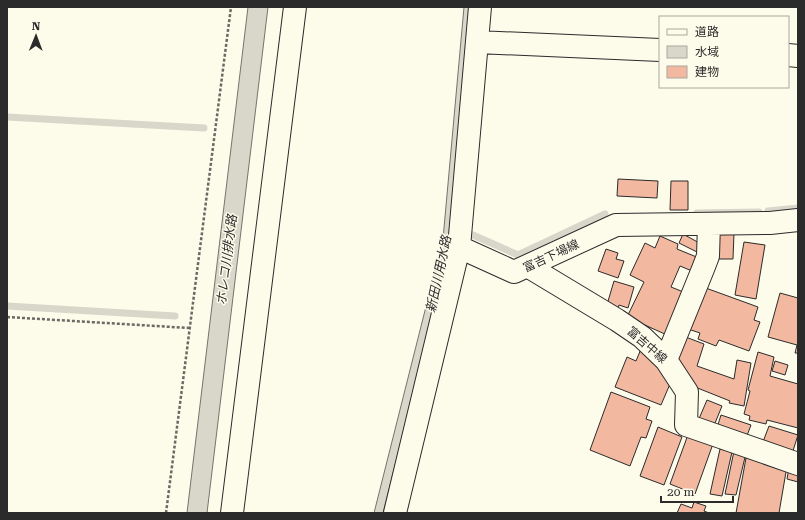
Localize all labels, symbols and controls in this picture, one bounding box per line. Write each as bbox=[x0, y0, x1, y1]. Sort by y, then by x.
north arrow bbox=[16, 16, 56, 56]
legend bbox=[659, 16, 789, 88]
text: N bbox=[32, 20, 41, 33]
text: 道路 bbox=[695, 25, 719, 39]
text: 水域 bbox=[695, 45, 719, 59]
text: 建物 bbox=[695, 65, 719, 79]
water label: ホレコ川排水路 bbox=[214, 213, 240, 306]
water label: 新田川用水路 bbox=[423, 233, 454, 314]
street label: 富吉下場線 bbox=[521, 237, 581, 275]
street label: 富吉中線 bbox=[624, 324, 670, 366]
scale bar bbox=[661, 478, 733, 504]
text: 20 m bbox=[667, 485, 694, 499]

